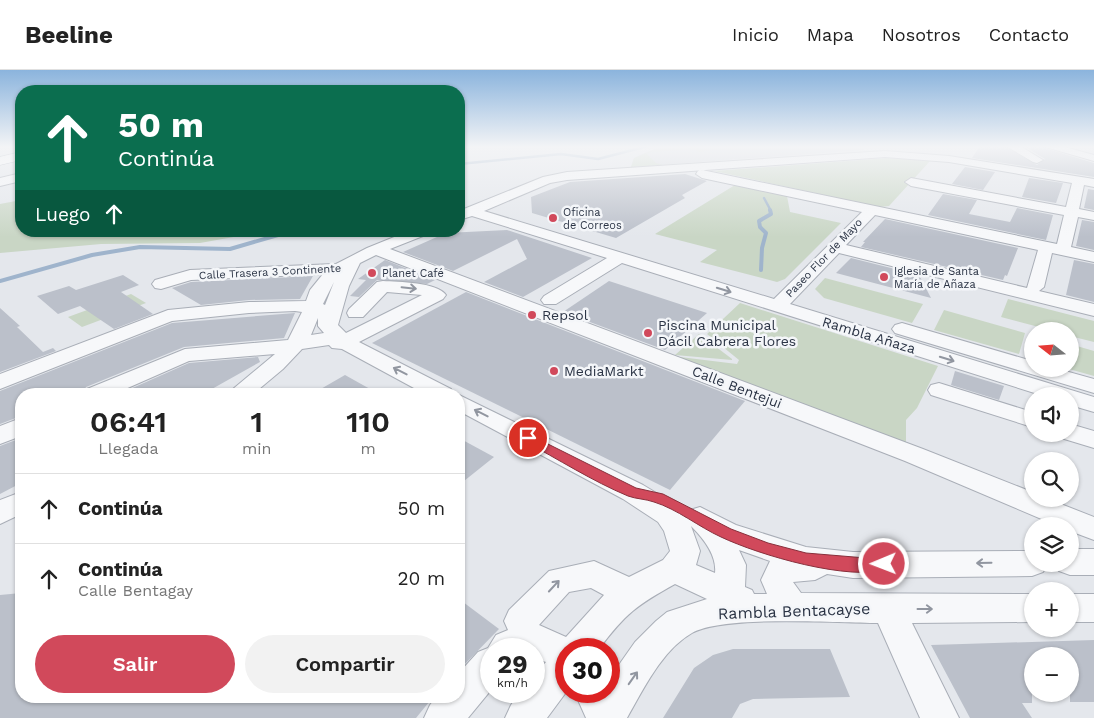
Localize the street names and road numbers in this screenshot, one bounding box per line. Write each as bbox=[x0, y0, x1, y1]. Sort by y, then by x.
street label: Paseo Flor de Mayo bbox=[783, 216, 865, 300]
street label: Calle Trasera 3 Continente bbox=[199, 262, 341, 282]
street label: Rambla Añaza bbox=[820, 313, 918, 357]
street label: Calle Bentejui bbox=[690, 363, 784, 411]
street label: Rambla Bentacayse bbox=[717, 599, 871, 623]

